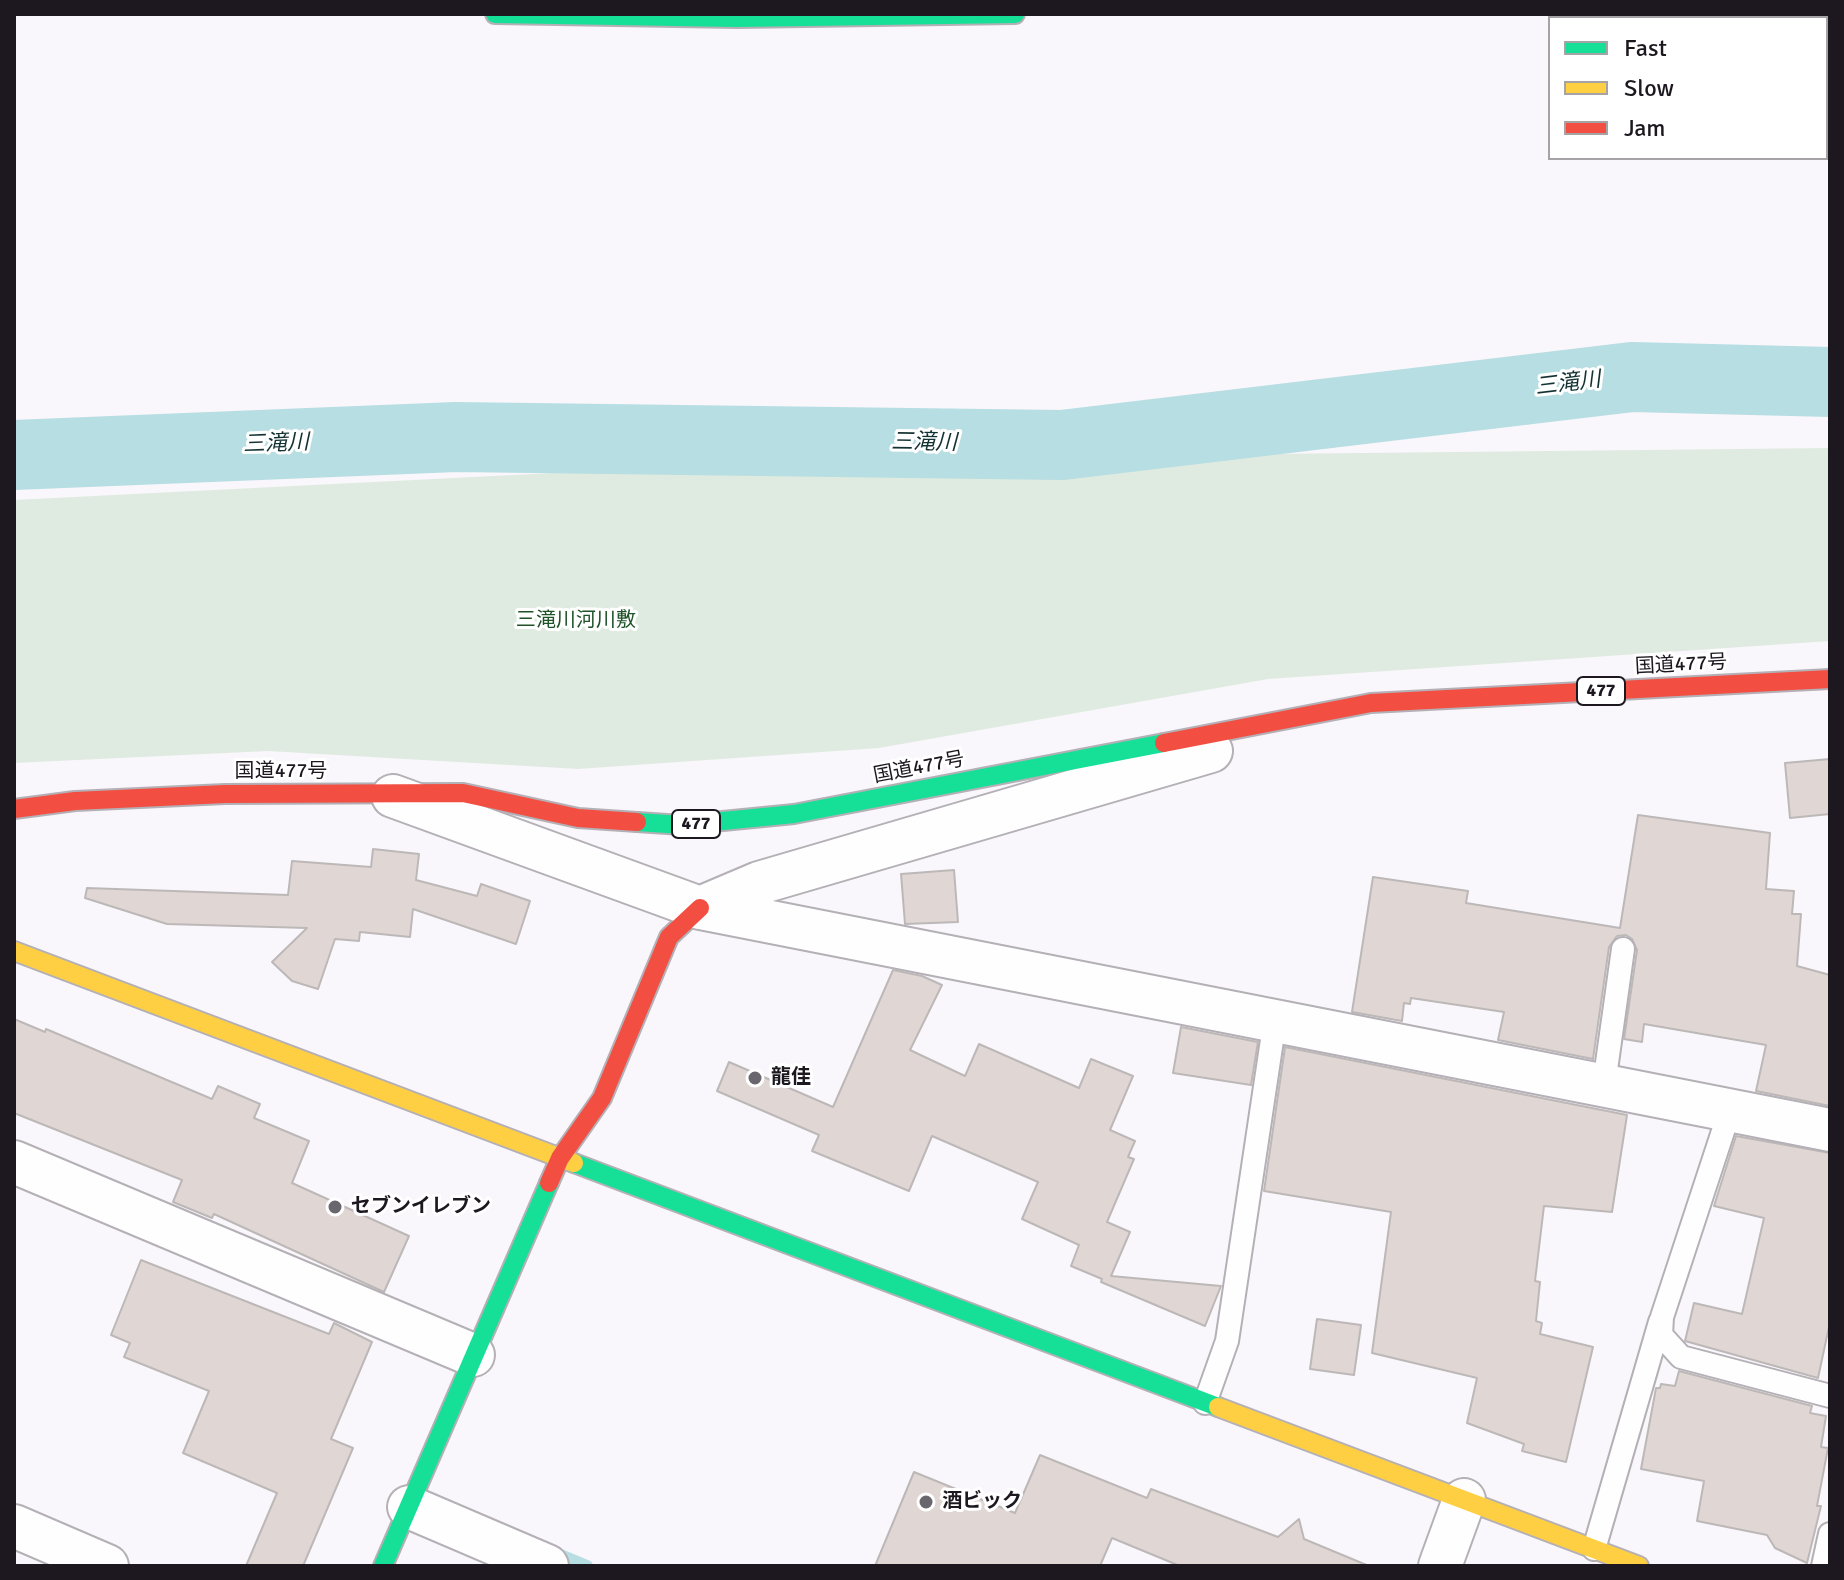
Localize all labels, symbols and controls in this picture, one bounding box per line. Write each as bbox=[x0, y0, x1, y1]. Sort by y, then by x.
legend bbox=[1548, 16, 1828, 160]
text: Fast bbox=[1624, 33, 1667, 63]
text: Slow bbox=[1624, 73, 1674, 103]
text: Jam bbox=[1624, 113, 1665, 143]
water label: 三滝川 bbox=[1534, 367, 1602, 401]
water label: 三滝川 bbox=[891, 429, 957, 457]
water label: 三滝川 bbox=[243, 430, 309, 458]
park label: 三滝川河川敷 bbox=[516, 609, 636, 633]
street label: 国道477号 bbox=[1634, 651, 1728, 679]
road number: 477 bbox=[1577, 677, 1625, 705]
street label: 国道477号 bbox=[871, 747, 967, 789]
street label: 国道477号 bbox=[235, 760, 327, 784]
road number: 477 bbox=[672, 810, 720, 838]
place label: 龍佳 bbox=[771, 1066, 811, 1090]
marker: 龍佳 bbox=[746, 1069, 764, 1087]
place label: セブンイレブン bbox=[351, 1195, 491, 1219]
marker: セブンイレブン bbox=[326, 1198, 344, 1216]
place label: 酒ビック bbox=[942, 1490, 1022, 1514]
marker: 酒ビック bbox=[917, 1493, 935, 1511]

